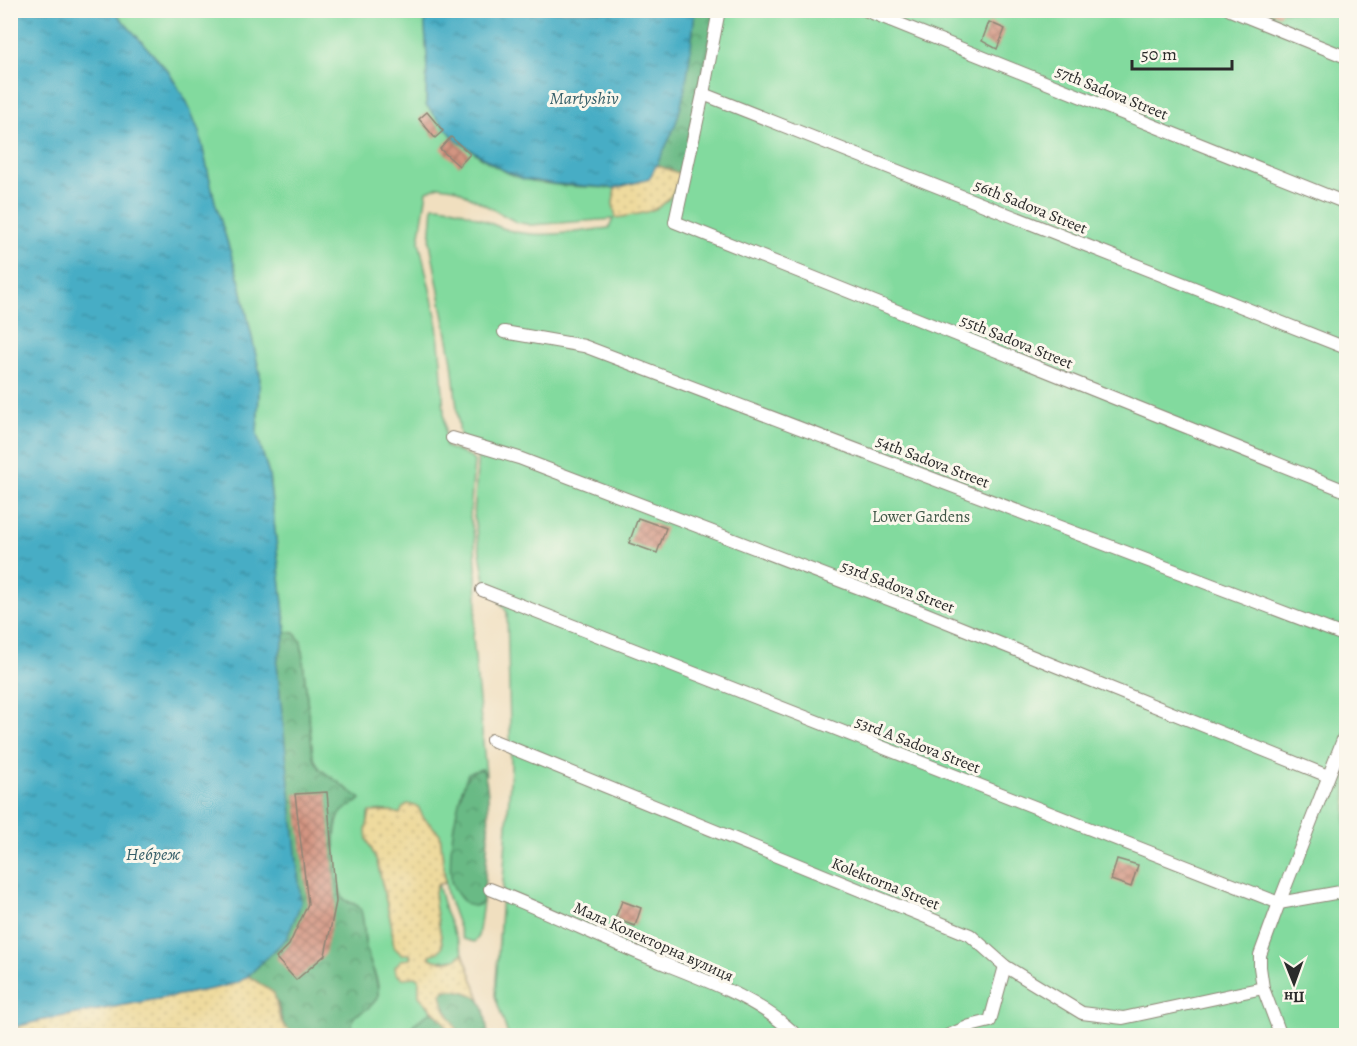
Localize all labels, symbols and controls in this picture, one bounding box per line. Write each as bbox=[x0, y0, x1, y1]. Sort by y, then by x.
scale bar bbox=[1132, 33, 1232, 71]
text: 50 m bbox=[1141, 42, 1177, 66]
street label: 57th Sadova Street bbox=[1052, 60, 1171, 125]
water label: Martyshiv bbox=[549, 86, 619, 110]
street label: 56th Sadova Street bbox=[971, 174, 1090, 240]
street label: 55th Sadova Street bbox=[957, 309, 1076, 375]
street label: 54th Sadova Street bbox=[873, 430, 993, 494]
park label: Lower Gardens bbox=[872, 506, 970, 528]
street label: 53rd Sadova Street bbox=[838, 555, 958, 619]
street label: 53rd A Sadova Street bbox=[852, 711, 983, 779]
water label: Небреж bbox=[126, 842, 181, 866]
street label: Kolektorna Street bbox=[828, 852, 943, 916]
street label: Мала Колекторна вулиця bbox=[570, 897, 737, 987]
north arrow bbox=[1264, 953, 1324, 1013]
text: Пн bbox=[1284, 986, 1305, 1008]

